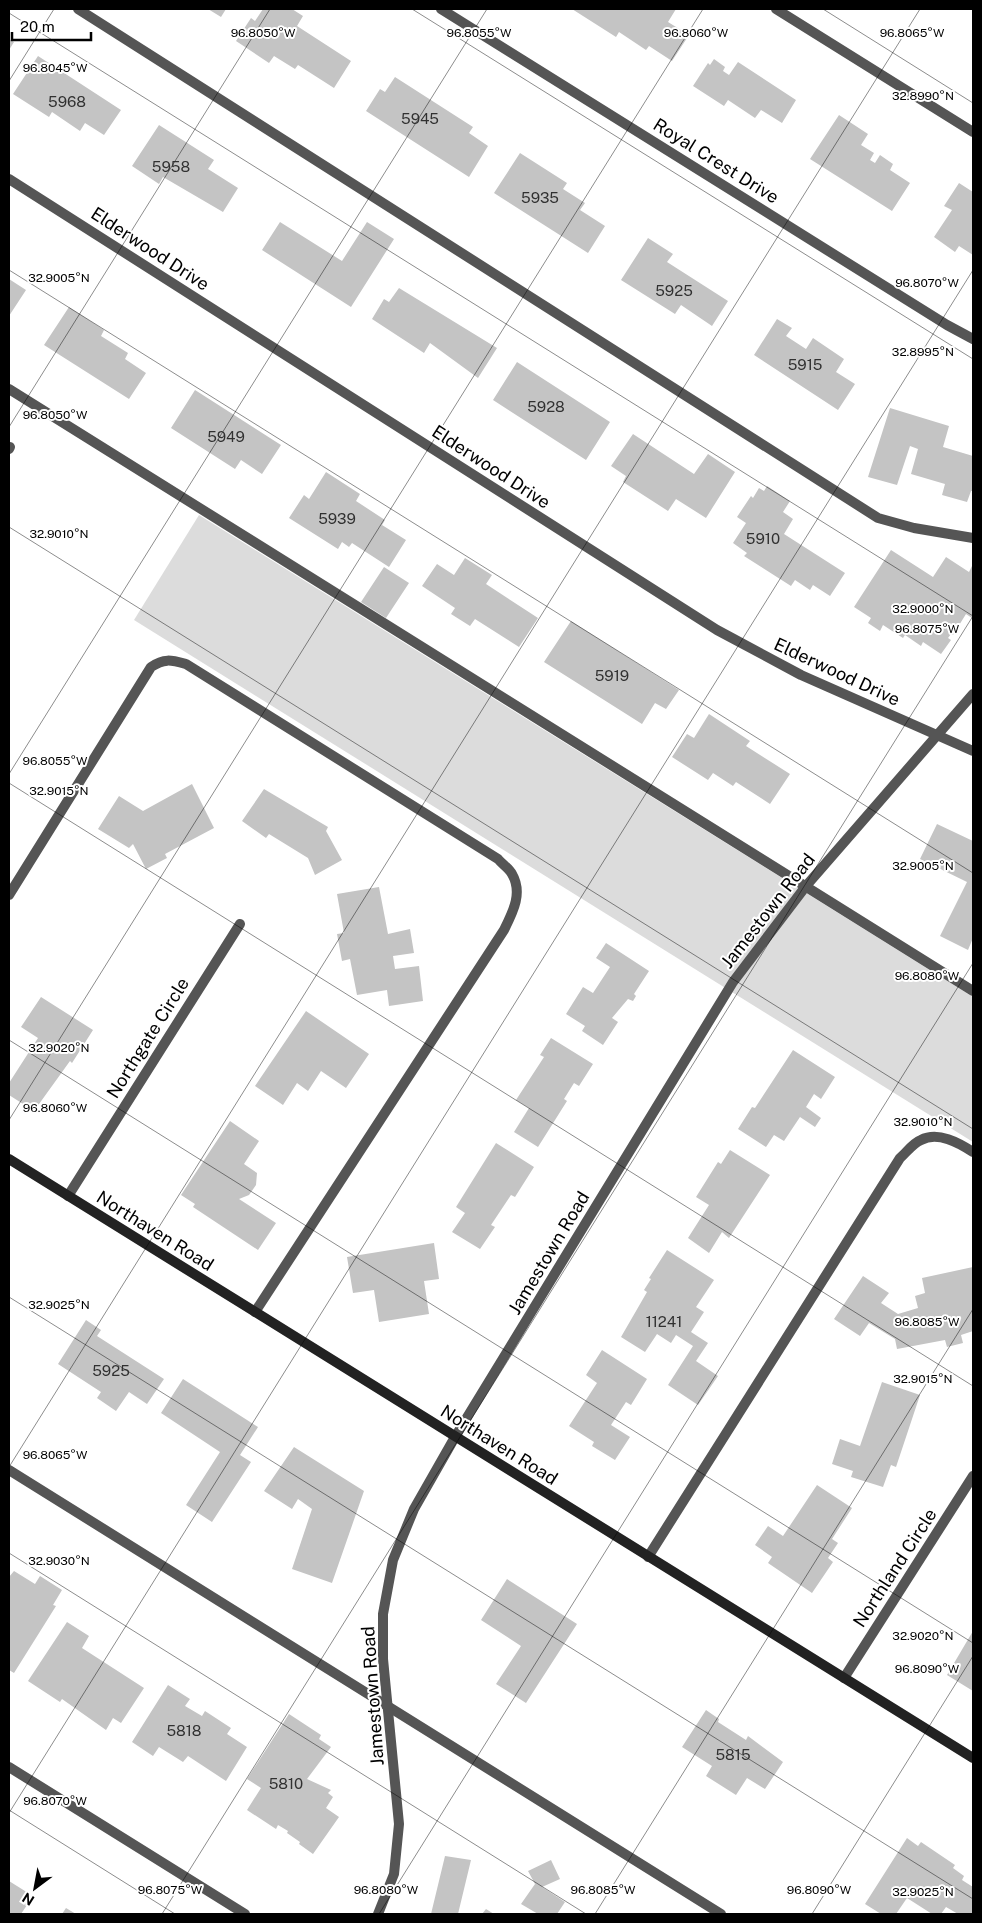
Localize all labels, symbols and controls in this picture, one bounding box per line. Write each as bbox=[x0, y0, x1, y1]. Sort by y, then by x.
scale bar bbox=[12, 10, 91, 42]
text: 20 m bbox=[20, 18, 55, 35]
text: 96.8050°W bbox=[231, 26, 296, 40]
text: 96.8055°W bbox=[447, 26, 512, 40]
text: 96.8060°W bbox=[664, 26, 729, 40]
text: 96.8065°W bbox=[880, 26, 945, 40]
text: 96.8045°W bbox=[23, 61, 88, 75]
text: 32.8990°N bbox=[892, 89, 954, 103]
house number: 5968 bbox=[48, 93, 86, 110]
house number: 5945 bbox=[401, 110, 439, 127]
street label: Royal Crest Drive bbox=[650, 114, 783, 208]
house number: 5958 bbox=[152, 158, 190, 175]
house number: 5935 bbox=[521, 189, 559, 206]
street label: Elderwood Drive bbox=[87, 203, 213, 295]
text: 32.9005°N bbox=[28, 271, 90, 285]
text: 96.8070°W bbox=[895, 276, 959, 290]
house number: 5925 bbox=[655, 282, 693, 299]
text: 32.8995°N bbox=[892, 345, 954, 359]
house number: 5915 bbox=[788, 356, 822, 373]
house number: 5928 bbox=[527, 398, 565, 415]
text: 96.8050°W bbox=[23, 408, 88, 422]
street label: Elderwood Drive bbox=[428, 421, 554, 513]
house number: 5949 bbox=[207, 428, 245, 445]
house number: 5939 bbox=[318, 510, 356, 527]
text: 32.9010°N bbox=[29, 527, 89, 541]
house number: 5910 bbox=[746, 530, 780, 547]
text: 32.9000°N bbox=[892, 602, 954, 616]
text: 96.8075°W bbox=[895, 622, 960, 636]
street label: Elderwood Drive bbox=[771, 633, 904, 710]
house number: 5919 bbox=[595, 667, 629, 684]
text: 96.8055°W bbox=[23, 754, 88, 768]
text: 32.9015°N bbox=[29, 784, 89, 798]
street label: Jamestown Road bbox=[716, 849, 819, 972]
text: 32.9005°N bbox=[892, 859, 954, 873]
text: 96.8080°W bbox=[895, 969, 960, 983]
street label: Northgate Circle bbox=[102, 974, 193, 1102]
text: 32.9020°N bbox=[28, 1041, 90, 1055]
text: 96.8060°W bbox=[23, 1101, 88, 1115]
text: 32.9010°N bbox=[893, 1115, 953, 1129]
street label: Northaven Road bbox=[93, 1186, 218, 1275]
street label: Jamestown Road bbox=[504, 1187, 594, 1318]
text: 32.9025°N bbox=[28, 1298, 90, 1312]
house number: 11241 bbox=[646, 1313, 682, 1330]
text: 96.8085°W bbox=[895, 1315, 960, 1329]
house number: 5925 bbox=[92, 1362, 130, 1379]
text: 32.9015°N bbox=[893, 1372, 953, 1386]
street label: Northaven Road bbox=[437, 1400, 562, 1489]
text: 96.8065°W bbox=[23, 1448, 88, 1462]
street label: Northland Circle bbox=[848, 1504, 941, 1631]
text: 32.9030°N bbox=[28, 1554, 90, 1568]
street label: Jamestown Road bbox=[357, 1626, 388, 1767]
text: 32.9020°N bbox=[892, 1629, 954, 1643]
text: 96.8090°W bbox=[895, 1662, 960, 1676]
house number: 5818 bbox=[166, 1722, 202, 1739]
house number: 5815 bbox=[715, 1746, 751, 1763]
house number: 5810 bbox=[269, 1775, 303, 1792]
text: 96.8070°W bbox=[23, 1794, 87, 1808]
north arrow bbox=[10, 1863, 60, 1913]
text: 96.8075°W bbox=[138, 1883, 203, 1897]
text: 96.8080°W bbox=[354, 1883, 419, 1897]
text: 96.8085°W bbox=[571, 1883, 636, 1897]
text: 96.8090°W bbox=[787, 1883, 852, 1897]
text: 32.9025°N bbox=[892, 1885, 954, 1899]
text: N bbox=[19, 1889, 37, 1909]

